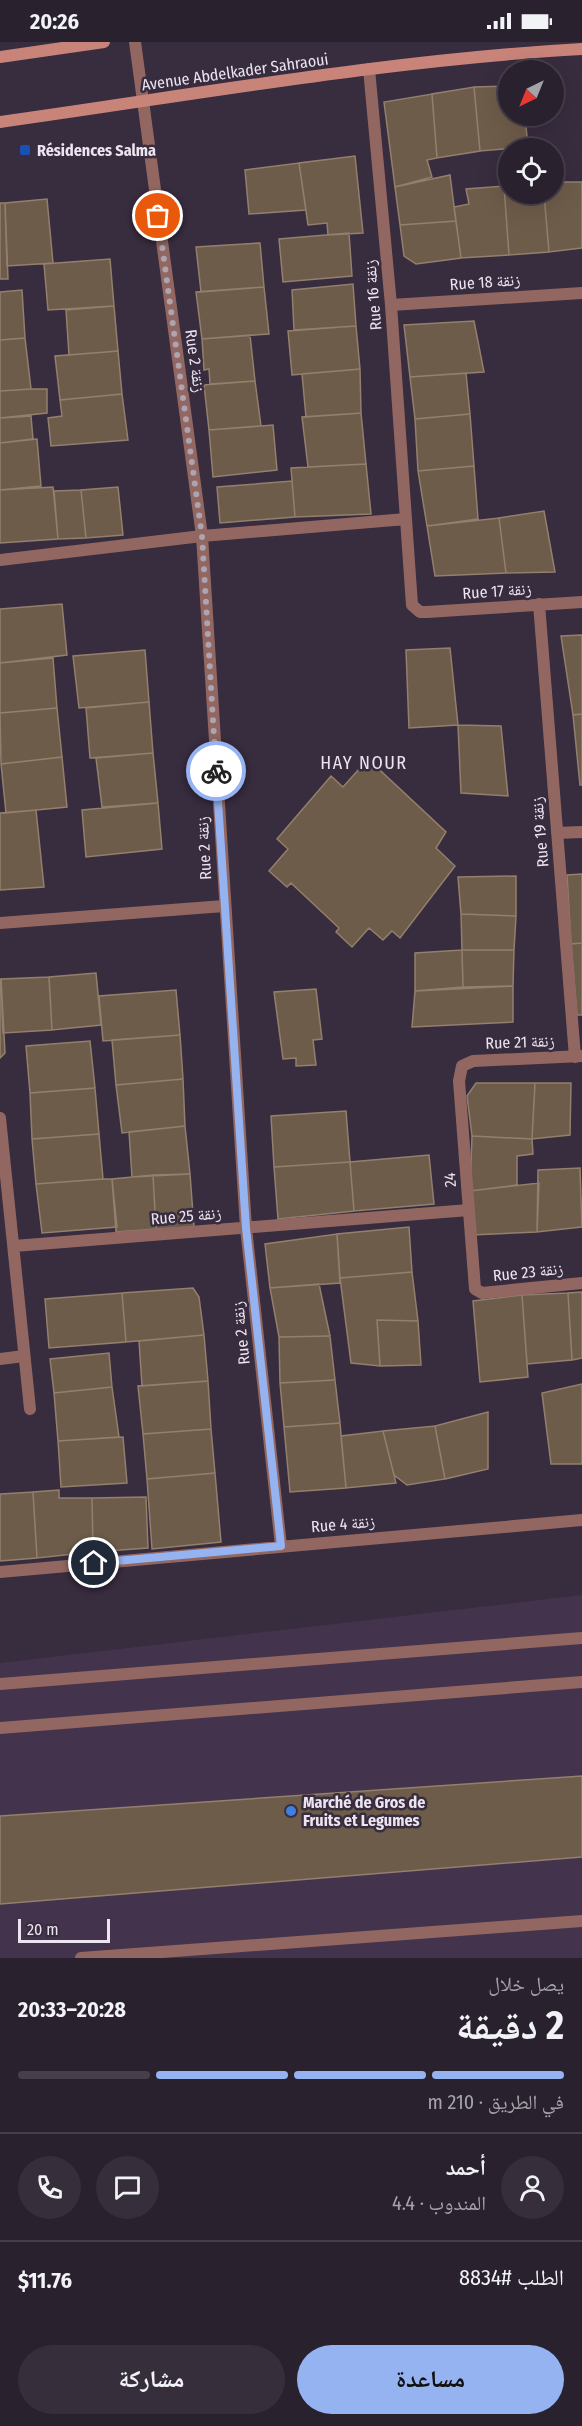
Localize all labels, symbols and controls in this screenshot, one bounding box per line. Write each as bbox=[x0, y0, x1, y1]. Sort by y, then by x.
text: 20:26 bbox=[30, 8, 79, 35]
street label: Avenue Abdelkader Sahraoui bbox=[140, 49, 330, 95]
north arrow bbox=[498, 60, 564, 126]
map controls bbox=[498, 60, 564, 204]
button: locate bbox=[498, 138, 564, 204]
place label: Résidences Salma bbox=[37, 141, 156, 160]
marker: Résidences Salma bbox=[18, 143, 32, 157]
pin bbox=[132, 190, 183, 241]
icon: bag bbox=[141, 199, 174, 232]
street label: Rue 16 زنقة bbox=[360, 259, 386, 331]
street label: Rue 18 زنقة bbox=[449, 270, 521, 294]
street label: Rue 2 زنقة bbox=[181, 328, 209, 394]
street label: Rue 17 زنقة bbox=[462, 579, 532, 603]
courier bbox=[186, 741, 246, 801]
district label: HAY NOUR bbox=[320, 752, 408, 774]
icon: bike bbox=[200, 755, 233, 788]
street label: Rue 19 زنقة bbox=[527, 796, 553, 868]
street label: Rue 2 زنقة bbox=[193, 816, 215, 880]
street label: Rue 21 زنقة bbox=[485, 1031, 555, 1053]
street label: 24 bbox=[440, 1172, 460, 1188]
street label: Rue 25 زنقة bbox=[150, 1203, 222, 1229]
street label: Rue 23 زنقة bbox=[492, 1259, 564, 1285]
street label: Rue 2 زنقة bbox=[228, 1300, 254, 1366]
street label: Rue 4 زنقة bbox=[310, 1512, 376, 1536]
pin bbox=[68, 1537, 119, 1588]
icon: home bbox=[77, 1546, 110, 1579]
place label: Marché de Gros de Fruits et Legumes bbox=[303, 1793, 425, 1830]
marker: Marché de Gros de Fruits et Legumes bbox=[284, 1804, 298, 1818]
scale bar bbox=[18, 1916, 110, 1944]
text: 20 m bbox=[27, 1920, 58, 1939]
text: يصل خلال bbox=[488, 1972, 564, 1996]
text: 20:28–20:33 bbox=[18, 1996, 126, 2023]
text: 2 دقيقة bbox=[456, 2003, 564, 2049]
text: في الطريق · 210 m bbox=[427, 2090, 564, 2114]
text: أحمد bbox=[446, 2154, 486, 2181]
button: phone bbox=[18, 2156, 81, 2219]
button: chat bbox=[96, 2156, 159, 2219]
button: person bbox=[501, 2156, 564, 2219]
text: المندوب · 4.4 bbox=[392, 2191, 486, 2215]
text: الطلب #8834 bbox=[459, 2264, 564, 2291]
text: $11.76 bbox=[18, 2267, 72, 2294]
button: مشاركة bbox=[18, 2345, 285, 2414]
button: مساعدة bbox=[297, 2345, 564, 2414]

